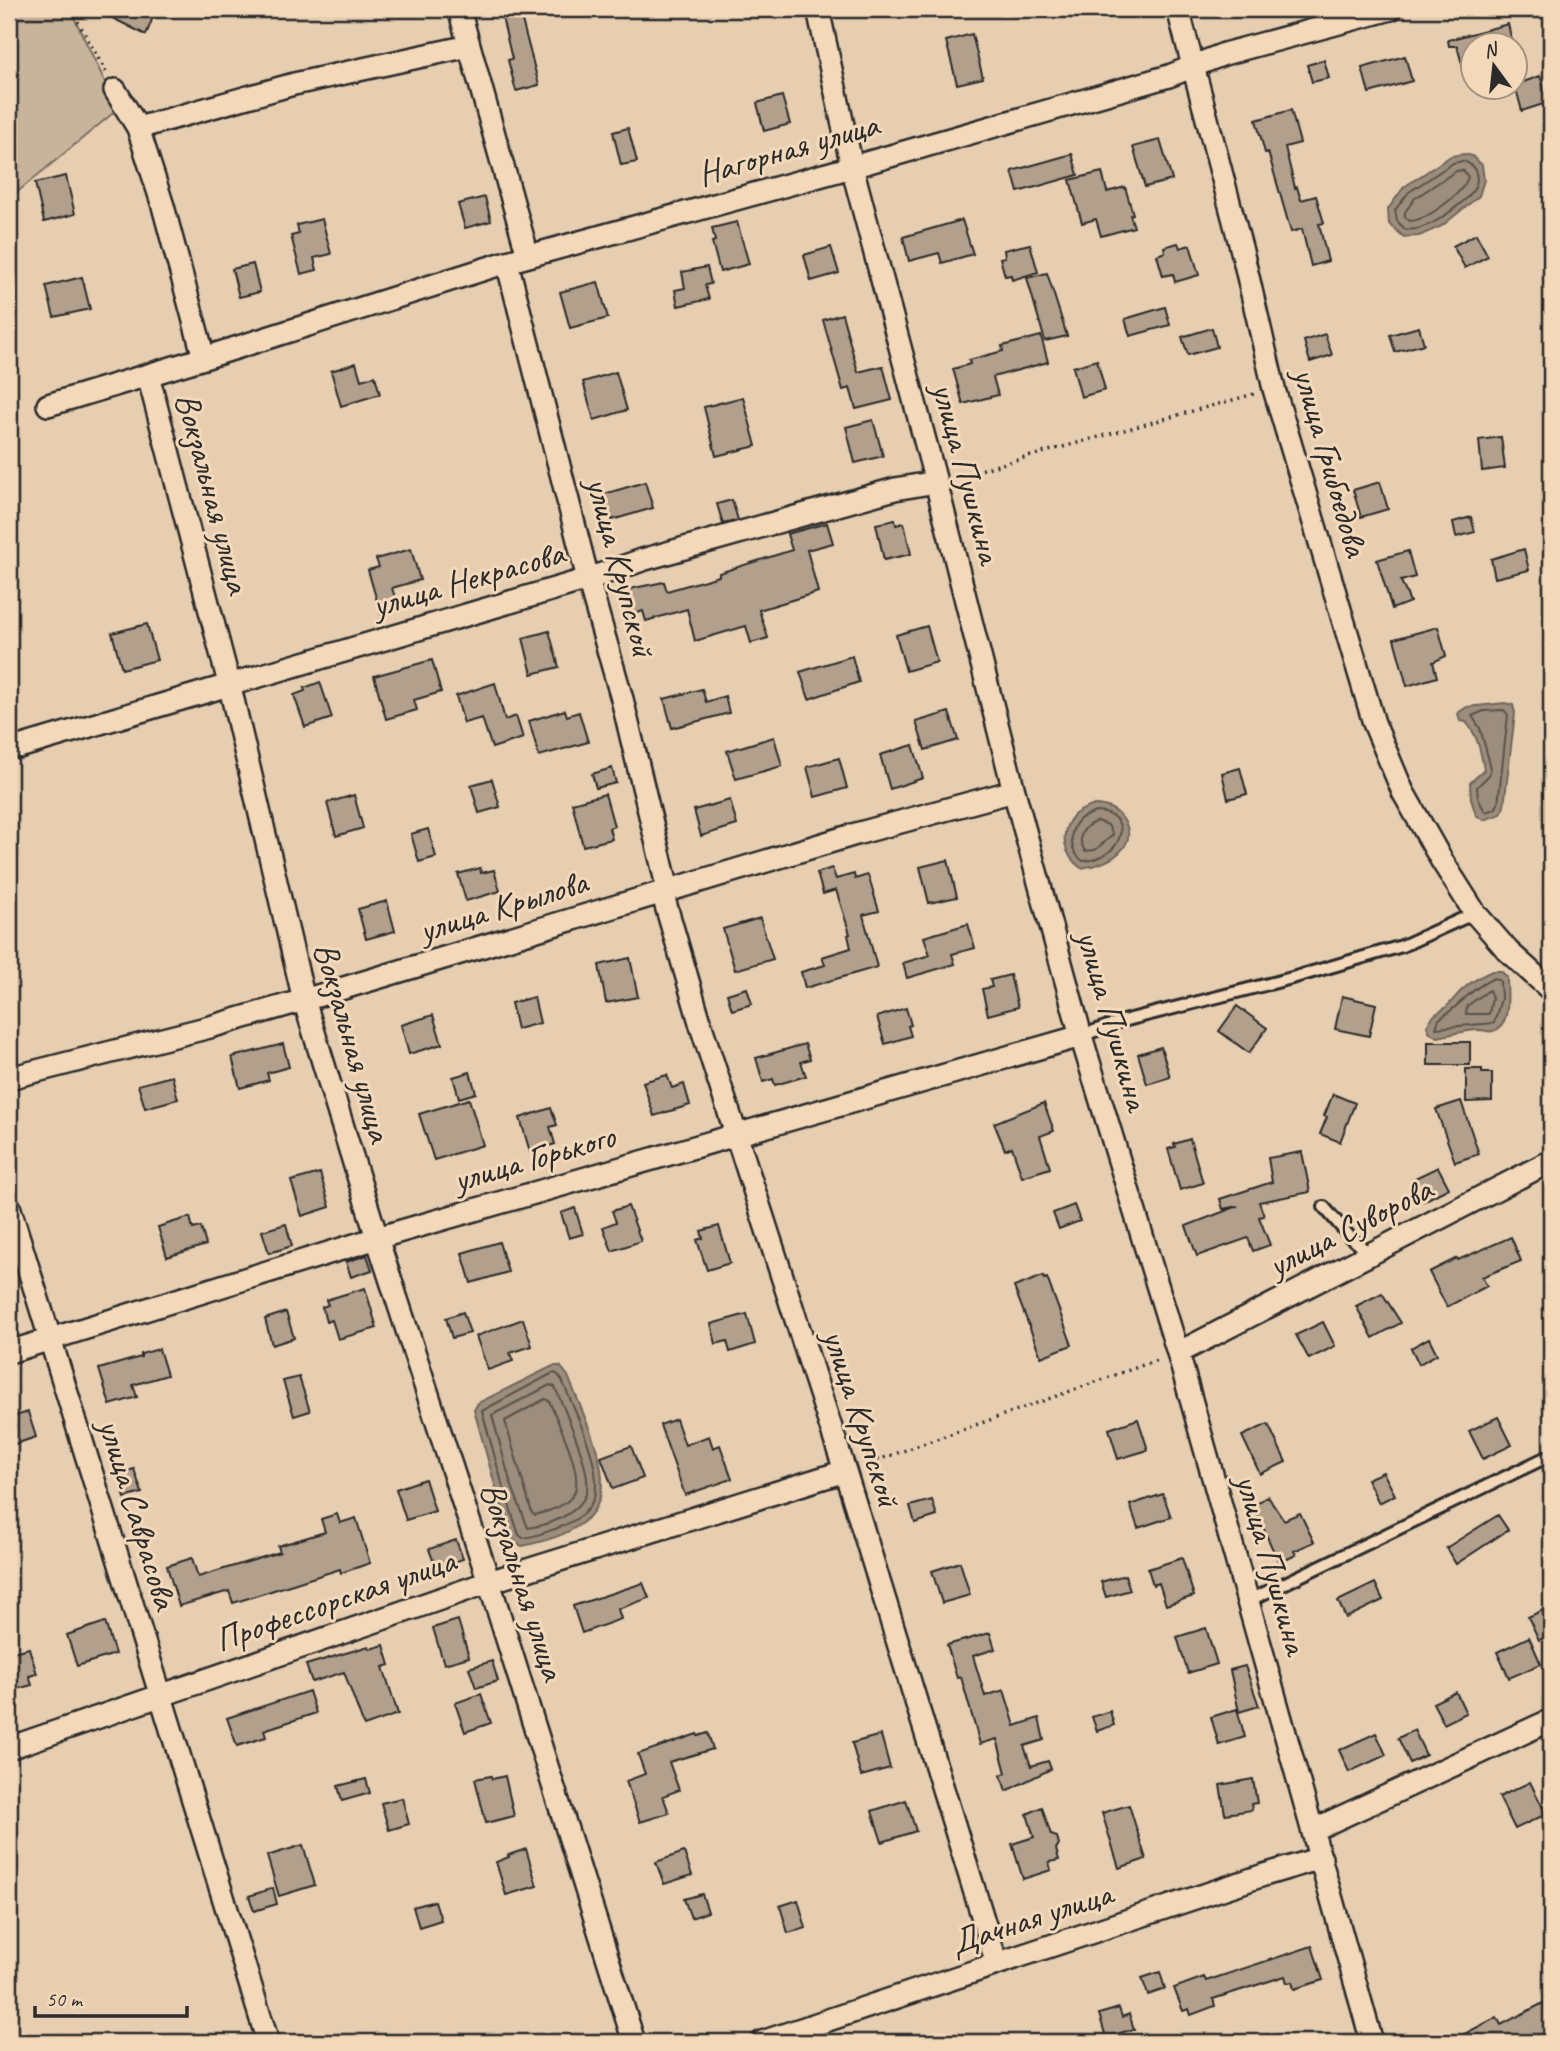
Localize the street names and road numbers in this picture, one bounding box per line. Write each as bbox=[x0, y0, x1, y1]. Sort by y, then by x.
street label: Нагорная улица bbox=[692, 101, 886, 196]
street label: улица Грибоедова bbox=[1282, 361, 1380, 563]
street label: улица Пушкина bbox=[921, 376, 1013, 571]
street label: Вокзальная улица bbox=[165, 388, 262, 601]
street label: улица Крупской bbox=[575, 471, 667, 664]
street label: улица Некрасова bbox=[365, 529, 572, 628]
street label: улица Крылова bbox=[412, 859, 594, 953]
street label: улица Пушкина bbox=[1065, 923, 1161, 1117]
street label: Вокзальная улица bbox=[303, 937, 404, 1150]
street label: улица Горького bbox=[446, 1113, 622, 1203]
street label: улица Суворова bbox=[1258, 1165, 1442, 1288]
street label: улица Крупской bbox=[812, 1322, 913, 1515]
street label: улица Саврасова bbox=[87, 1412, 189, 1617]
street label: улица Пушкина bbox=[1224, 1467, 1320, 1661]
street label: Вокзальная улица bbox=[470, 1476, 577, 1688]
street label: Профессорская улица bbox=[209, 1537, 463, 1662]
street label: Дачная улица bbox=[945, 1870, 1120, 1965]

